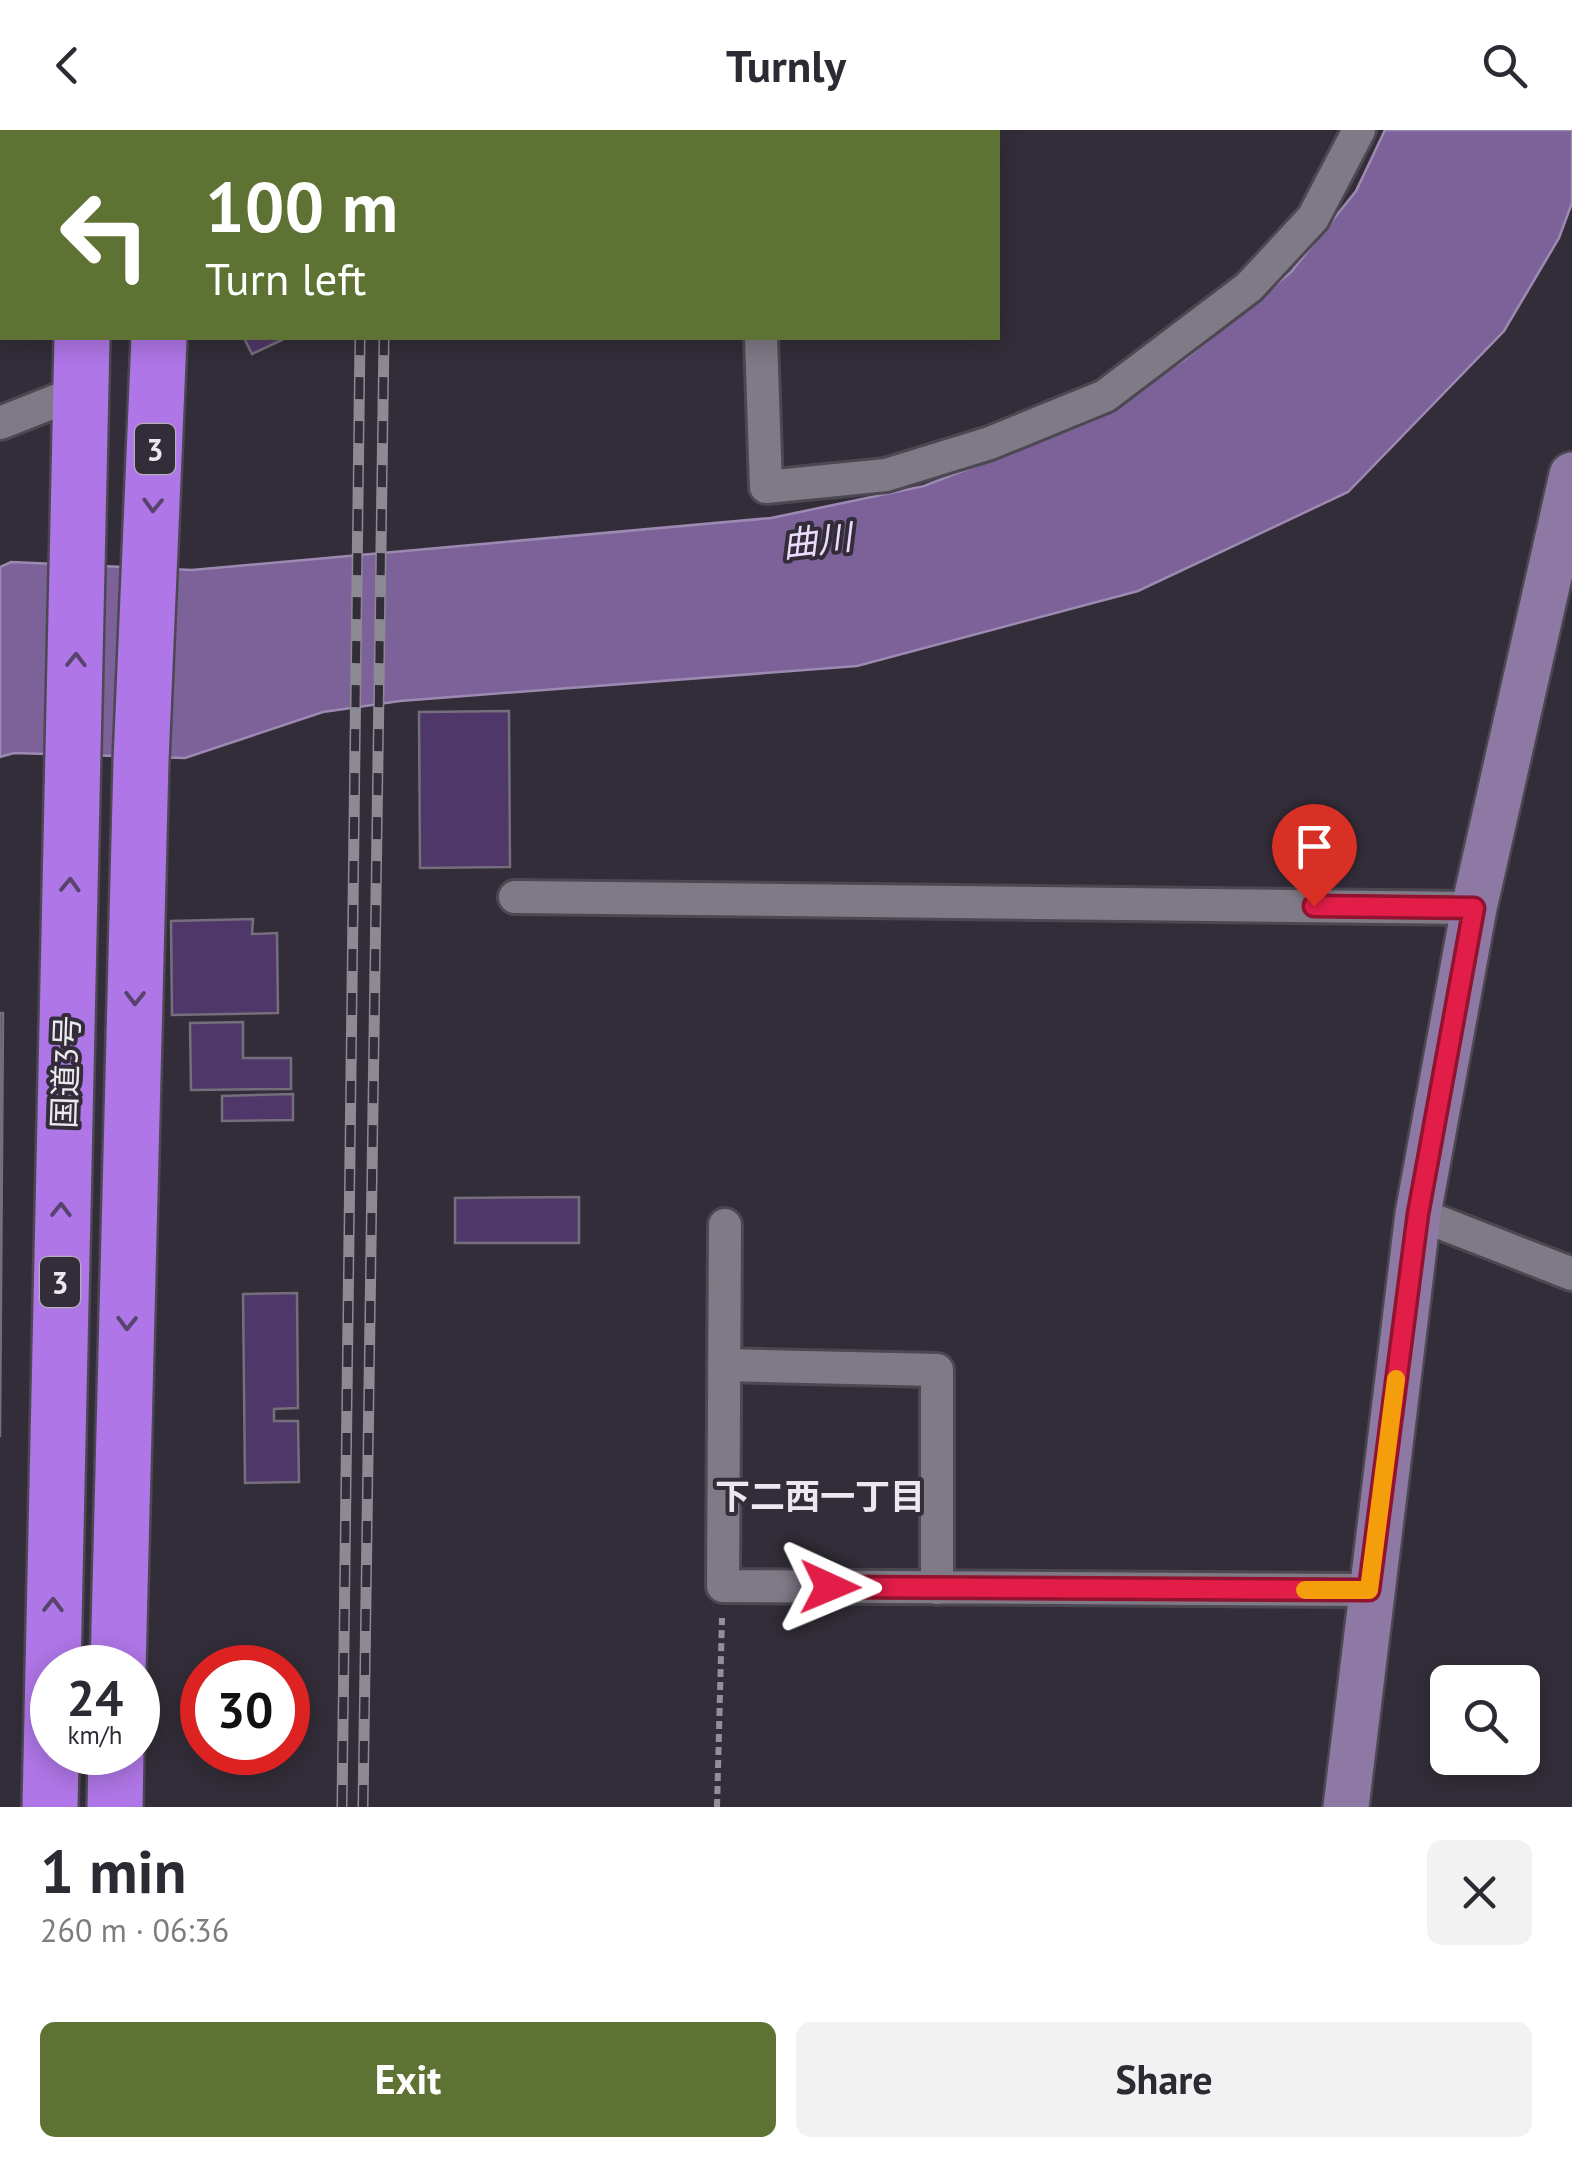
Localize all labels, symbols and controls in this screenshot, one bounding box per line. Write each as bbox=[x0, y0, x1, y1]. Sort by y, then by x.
text: Turnly bbox=[726, 36, 846, 94]
icon: back bbox=[40, 38, 95, 93]
icon: search bbox=[1477, 38, 1532, 93]
text: 100 m bbox=[205, 161, 398, 251]
icon: left bbox=[40, 170, 170, 300]
text: Turn left bbox=[205, 249, 366, 307]
road number: 3 bbox=[135, 424, 175, 474]
one-way arrow bbox=[142, 497, 163, 513]
water label: 曲川 bbox=[779, 512, 859, 567]
one-way arrow bbox=[65, 651, 86, 667]
pin bbox=[1272, 804, 1357, 907]
icon: arrive bbox=[1287, 819, 1342, 874]
one-way arrow bbox=[59, 876, 80, 892]
one-way arrow bbox=[124, 991, 145, 1007]
street label: 国道3号 bbox=[42, 1015, 88, 1129]
one-way arrow bbox=[50, 1201, 72, 1216]
road number: 3 bbox=[40, 1257, 80, 1307]
one-way arrow bbox=[116, 1316, 137, 1332]
district label: 下二西一丁目 bbox=[715, 1473, 925, 1519]
position arrow bbox=[778, 1535, 882, 1639]
one-way arrow bbox=[43, 1596, 64, 1612]
speed limit sign: 30 bbox=[180, 1645, 310, 1775]
text: 24 bbox=[67, 1665, 123, 1730]
map controls bbox=[1430, 1665, 1540, 1775]
button: search bbox=[1430, 1665, 1540, 1775]
text: km/h bbox=[68, 1719, 122, 1751]
text: 1 min bbox=[40, 1832, 186, 1910]
button: close bbox=[1427, 1840, 1532, 1945]
text: 260 m · 06:36 bbox=[40, 1909, 229, 1951]
button: Exit bbox=[40, 2022, 776, 2137]
button: Share bbox=[796, 2022, 1532, 2137]

